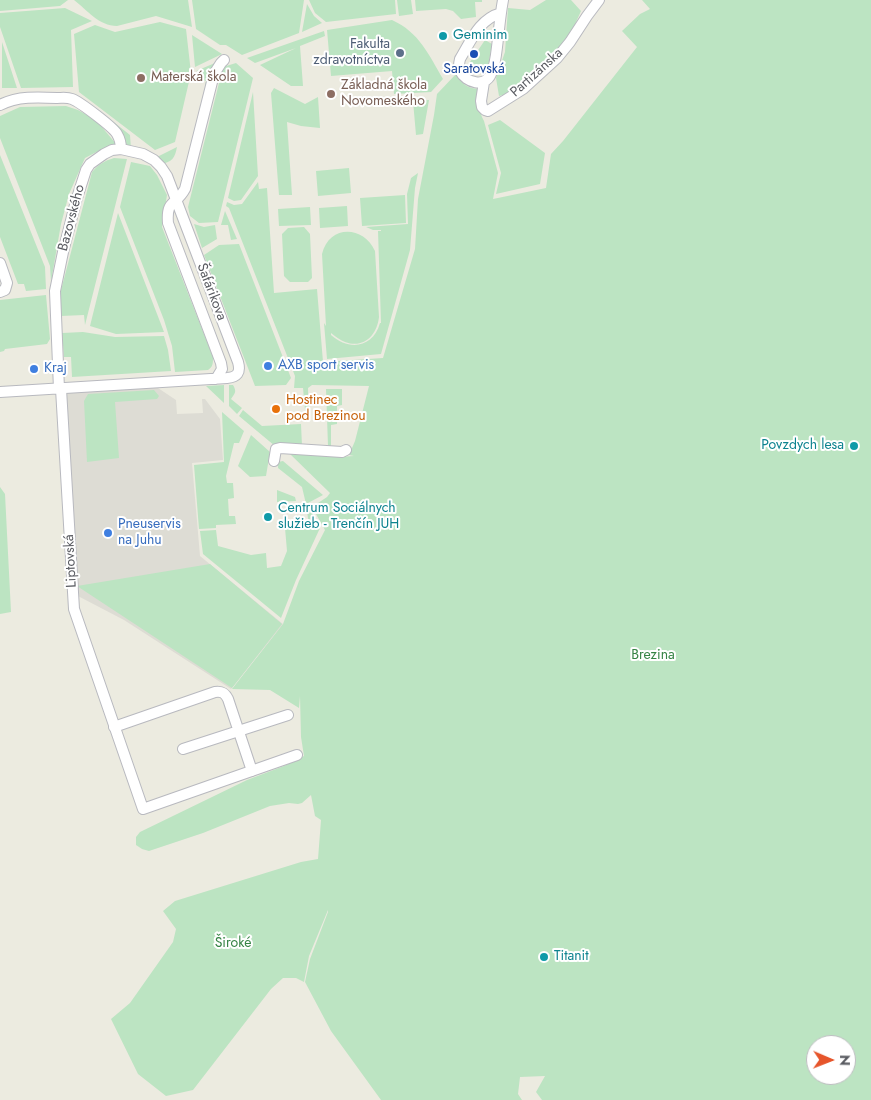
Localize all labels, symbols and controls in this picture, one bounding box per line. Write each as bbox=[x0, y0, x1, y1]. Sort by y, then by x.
place label: Geminim bbox=[453, 28, 508, 44]
marker: Geminim bbox=[437, 30, 449, 42]
place label: Fakulta zdravotníctva bbox=[313, 37, 390, 70]
street label: Partizánska bbox=[507, 45, 567, 101]
marker: Fakulta zdravotníctva bbox=[394, 47, 406, 59]
marker: Saratovská bbox=[468, 48, 480, 60]
place label: Saratovská bbox=[443, 62, 505, 78]
place label: Materská škola bbox=[151, 70, 236, 86]
marker: Materská škola bbox=[135, 72, 147, 84]
place label: Základná škola Novomeského bbox=[341, 78, 427, 110]
marker: Základná škola Novomeského bbox=[325, 88, 337, 100]
street label: Bazovského bbox=[55, 183, 89, 253]
street label: Šafárikova bbox=[192, 261, 230, 323]
place label: AXB sport servis bbox=[278, 358, 374, 374]
marker: AXB sport servis bbox=[262, 360, 274, 372]
place label: Kraj bbox=[44, 361, 67, 377]
marker: Kraj bbox=[28, 363, 40, 375]
place label: Hostinec pod Brezinou bbox=[286, 393, 366, 426]
marker: Hostinec pod Brezinou bbox=[270, 403, 282, 415]
place label: Povzdych lesa bbox=[761, 438, 844, 454]
marker: Povzdych lesa bbox=[848, 440, 860, 452]
place label: Centrum Sociálnych služieb - Trenčín JUH bbox=[278, 501, 399, 534]
marker: Centrum Sociálnych služieb - Trenčín JUH bbox=[262, 511, 274, 523]
place label: Pneuservis na Juhu bbox=[118, 517, 181, 550]
marker: Pneuservis na Juhu bbox=[102, 527, 114, 539]
street label: Liptovská bbox=[61, 534, 81, 588]
park label: Brezina bbox=[631, 648, 675, 664]
park label: Široké bbox=[215, 936, 251, 952]
place label: Titanit bbox=[554, 949, 589, 965]
marker: Titanit bbox=[538, 951, 550, 963]
north arrow bbox=[806, 1035, 856, 1085]
text: N bbox=[835, 1055, 855, 1066]

